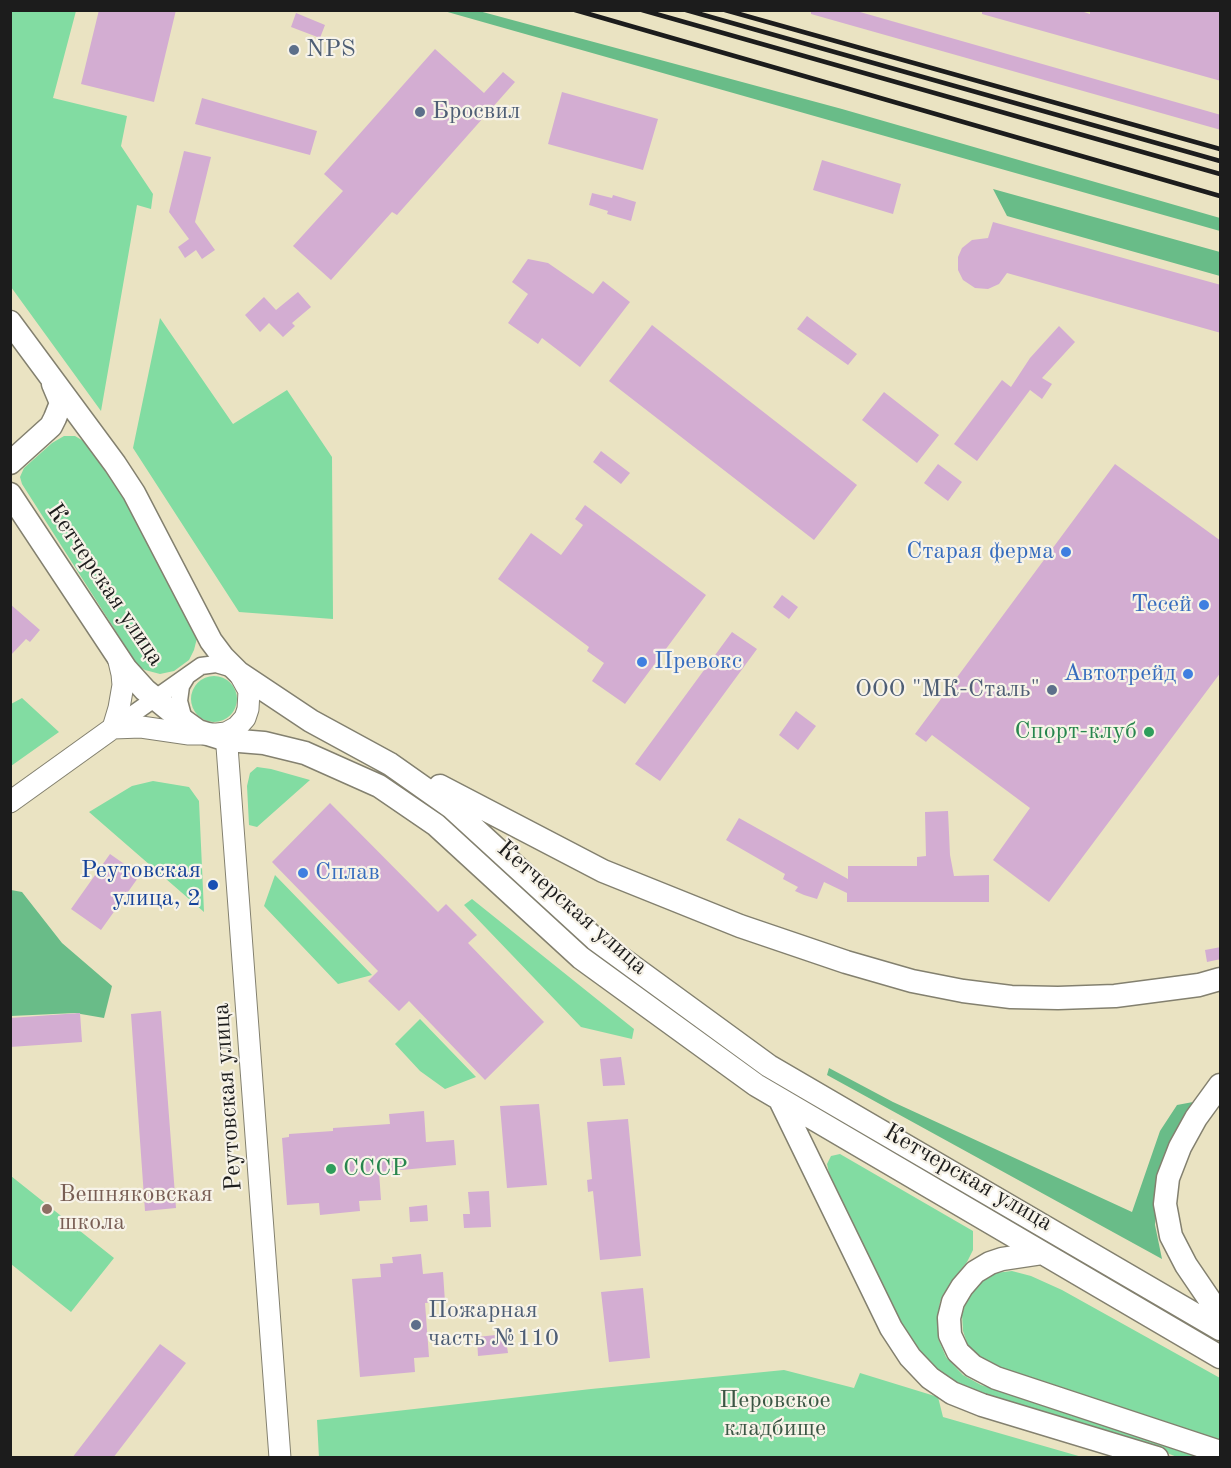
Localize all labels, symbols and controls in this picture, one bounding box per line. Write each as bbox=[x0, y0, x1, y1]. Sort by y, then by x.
place label: NPS bbox=[306, 36, 356, 64]
marker: NPS bbox=[287, 43, 301, 57]
place label: Бросвил bbox=[432, 98, 520, 126]
marker: Бросвил bbox=[413, 105, 427, 119]
street label: Кетчерская улица bbox=[40, 498, 170, 672]
place label: Старая ферма bbox=[906, 538, 1054, 566]
marker: Старая ферма bbox=[1059, 545, 1073, 559]
place label: Тесей bbox=[1131, 591, 1192, 619]
marker: Тесей bbox=[1197, 598, 1211, 612]
place label: Превокс bbox=[654, 648, 742, 676]
marker: Превокс bbox=[635, 655, 649, 669]
place label: Автотрейд bbox=[1063, 660, 1176, 688]
marker: Автотрейд bbox=[1181, 667, 1195, 681]
place label: ООО "МК-Сталь" bbox=[855, 676, 1040, 704]
marker: ООО "МК-Сталь" bbox=[1045, 683, 1059, 697]
place label: Спорт-клуб bbox=[1014, 718, 1137, 746]
marker: Спорт-клуб bbox=[1142, 725, 1156, 739]
street label: Кетчерская улица bbox=[491, 835, 653, 981]
place label: Реутовская улица, 2 bbox=[81, 857, 201, 913]
place label: Сплав bbox=[315, 859, 380, 887]
marker: Сплав bbox=[296, 866, 310, 880]
marker: Реутовская улица, 2 bbox=[206, 878, 220, 892]
street label: Реутовская улица bbox=[207, 1002, 249, 1192]
street label: Кетчерская улица bbox=[878, 1118, 1058, 1238]
place label: СССР bbox=[343, 1155, 408, 1183]
marker: СССР bbox=[324, 1162, 338, 1176]
place label: Вешняковская школа bbox=[59, 1181, 213, 1237]
marker: Вешняковская школа bbox=[40, 1202, 54, 1216]
place label: Пожарная часть №110 bbox=[428, 1297, 559, 1353]
marker: Пожарная часть №110 bbox=[409, 1318, 423, 1332]
park label: Перовское кладбище bbox=[719, 1387, 831, 1443]

